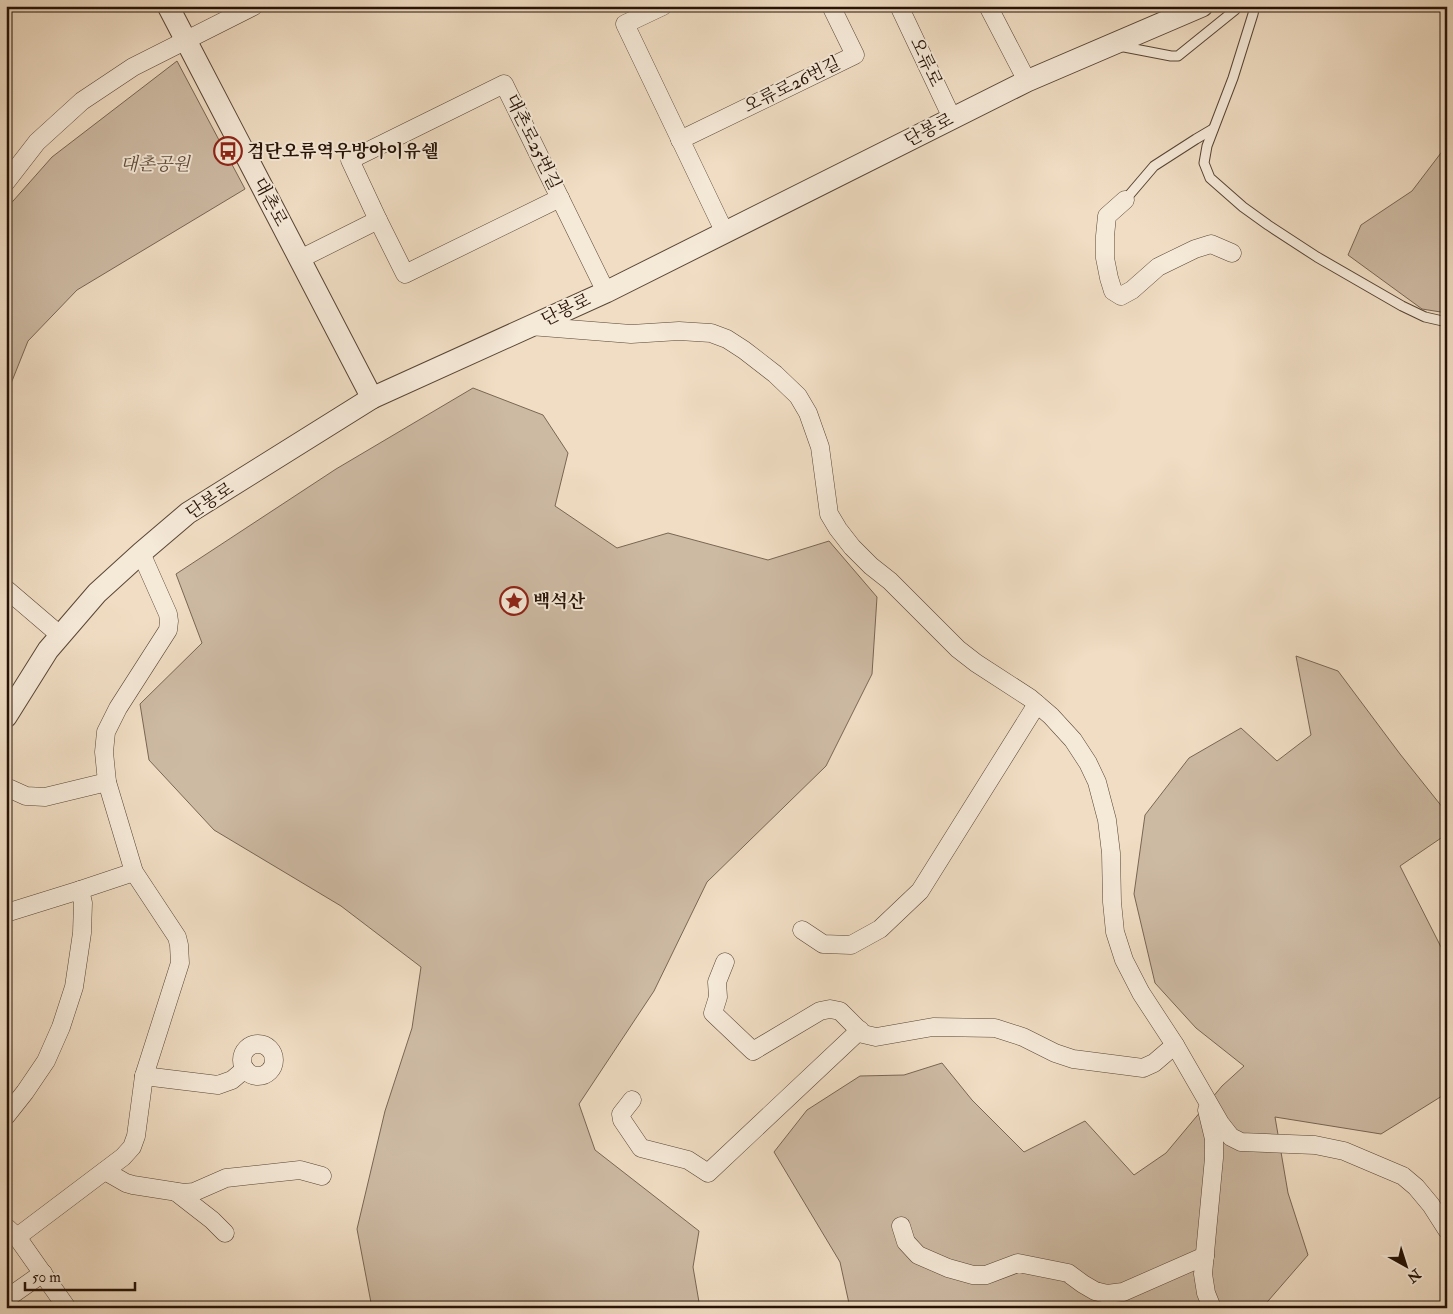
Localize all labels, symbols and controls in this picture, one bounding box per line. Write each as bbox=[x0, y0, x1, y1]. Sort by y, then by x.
street label: 오류로 bbox=[905, 33, 947, 91]
street label: 오류로26번길 bbox=[740, 52, 844, 118]
street label: 대촌로25번길 bbox=[500, 90, 566, 194]
street label: 단봉로 bbox=[901, 108, 957, 152]
bus stop icon: 검단오류역우방아이유쉘 bbox=[213, 136, 243, 166]
place label: 검단오류역우방아이유쉘 bbox=[247, 140, 438, 163]
park label: 대촌공원 bbox=[120, 153, 191, 176]
street label: 대촌로 bbox=[248, 174, 292, 230]
street label: 단봉로 bbox=[537, 289, 595, 331]
street label: 단봉로 bbox=[182, 477, 238, 525]
place icon: 백석산 bbox=[499, 586, 529, 616]
place label: 백석산 bbox=[533, 590, 586, 613]
north arrow bbox=[1380, 1242, 1430, 1292]
scale bar bbox=[25, 1259, 135, 1291]
text: N bbox=[1403, 1265, 1425, 1287]
text: 50 m bbox=[32, 1268, 61, 1287]

